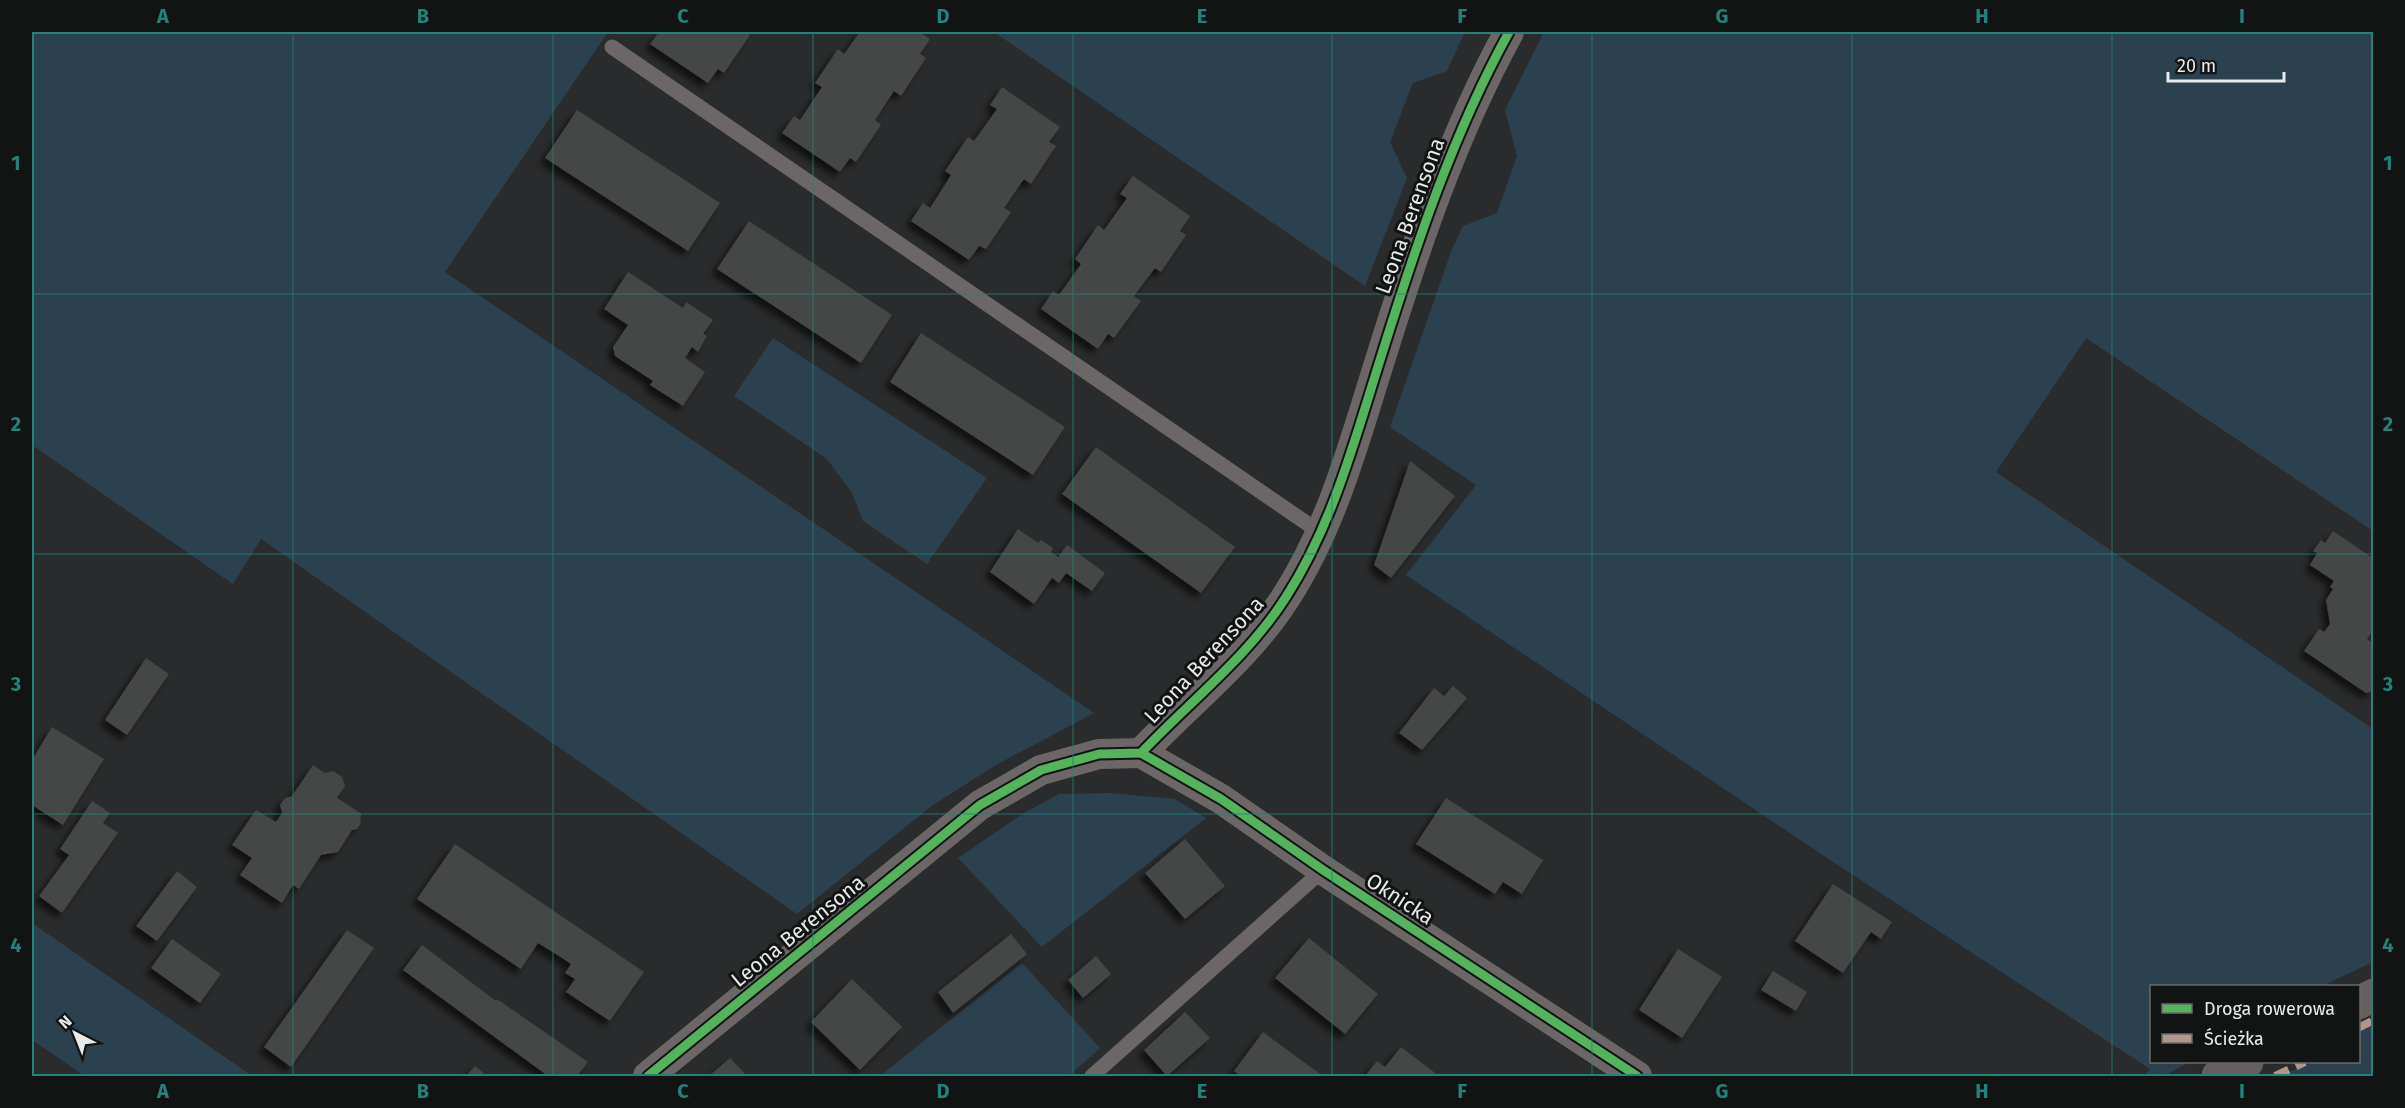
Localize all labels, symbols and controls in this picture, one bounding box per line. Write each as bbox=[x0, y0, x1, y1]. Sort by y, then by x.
text: A bbox=[156, 4, 170, 28]
text: B bbox=[417, 4, 429, 28]
text: C bbox=[677, 4, 689, 28]
text: D bbox=[936, 4, 950, 28]
text: E bbox=[1197, 4, 1207, 28]
text: F bbox=[1457, 4, 1467, 28]
text: G bbox=[1716, 4, 1728, 28]
text: H bbox=[1975, 4, 1989, 28]
text: I bbox=[2239, 4, 2245, 28]
scale bar bbox=[2168, 45, 2284, 83]
text: 20 m bbox=[2177, 55, 2216, 77]
street label: Leona Berensona bbox=[1370, 134, 1450, 298]
text: 1 bbox=[11, 151, 21, 175]
text: 1 bbox=[2383, 151, 2393, 175]
text: 2 bbox=[11, 412, 21, 436]
text: 2 bbox=[2383, 412, 2393, 436]
street label: Leona Berensona bbox=[1139, 591, 1269, 729]
text: 3 bbox=[10, 672, 21, 696]
text: 3 bbox=[2382, 672, 2393, 696]
street label: Oknicka bbox=[1361, 868, 1439, 930]
street label: Leona Berensona bbox=[726, 869, 870, 993]
text: 4 bbox=[10, 933, 22, 957]
text: 4 bbox=[2382, 933, 2394, 957]
legend bbox=[2150, 985, 2360, 1063]
text: Droga rowerowa bbox=[2204, 998, 2335, 1020]
north arrow bbox=[45, 1003, 105, 1063]
text: N bbox=[55, 1012, 76, 1033]
text: Ścieżka bbox=[2204, 1028, 2264, 1050]
text: A bbox=[156, 1079, 170, 1103]
text: B bbox=[417, 1079, 429, 1103]
text: C bbox=[677, 1079, 689, 1103]
text: D bbox=[936, 1079, 950, 1103]
text: E bbox=[1197, 1079, 1207, 1103]
text: F bbox=[1457, 1079, 1467, 1103]
text: G bbox=[1716, 1079, 1728, 1103]
text: H bbox=[1975, 1079, 1989, 1103]
text: I bbox=[2239, 1079, 2245, 1103]

